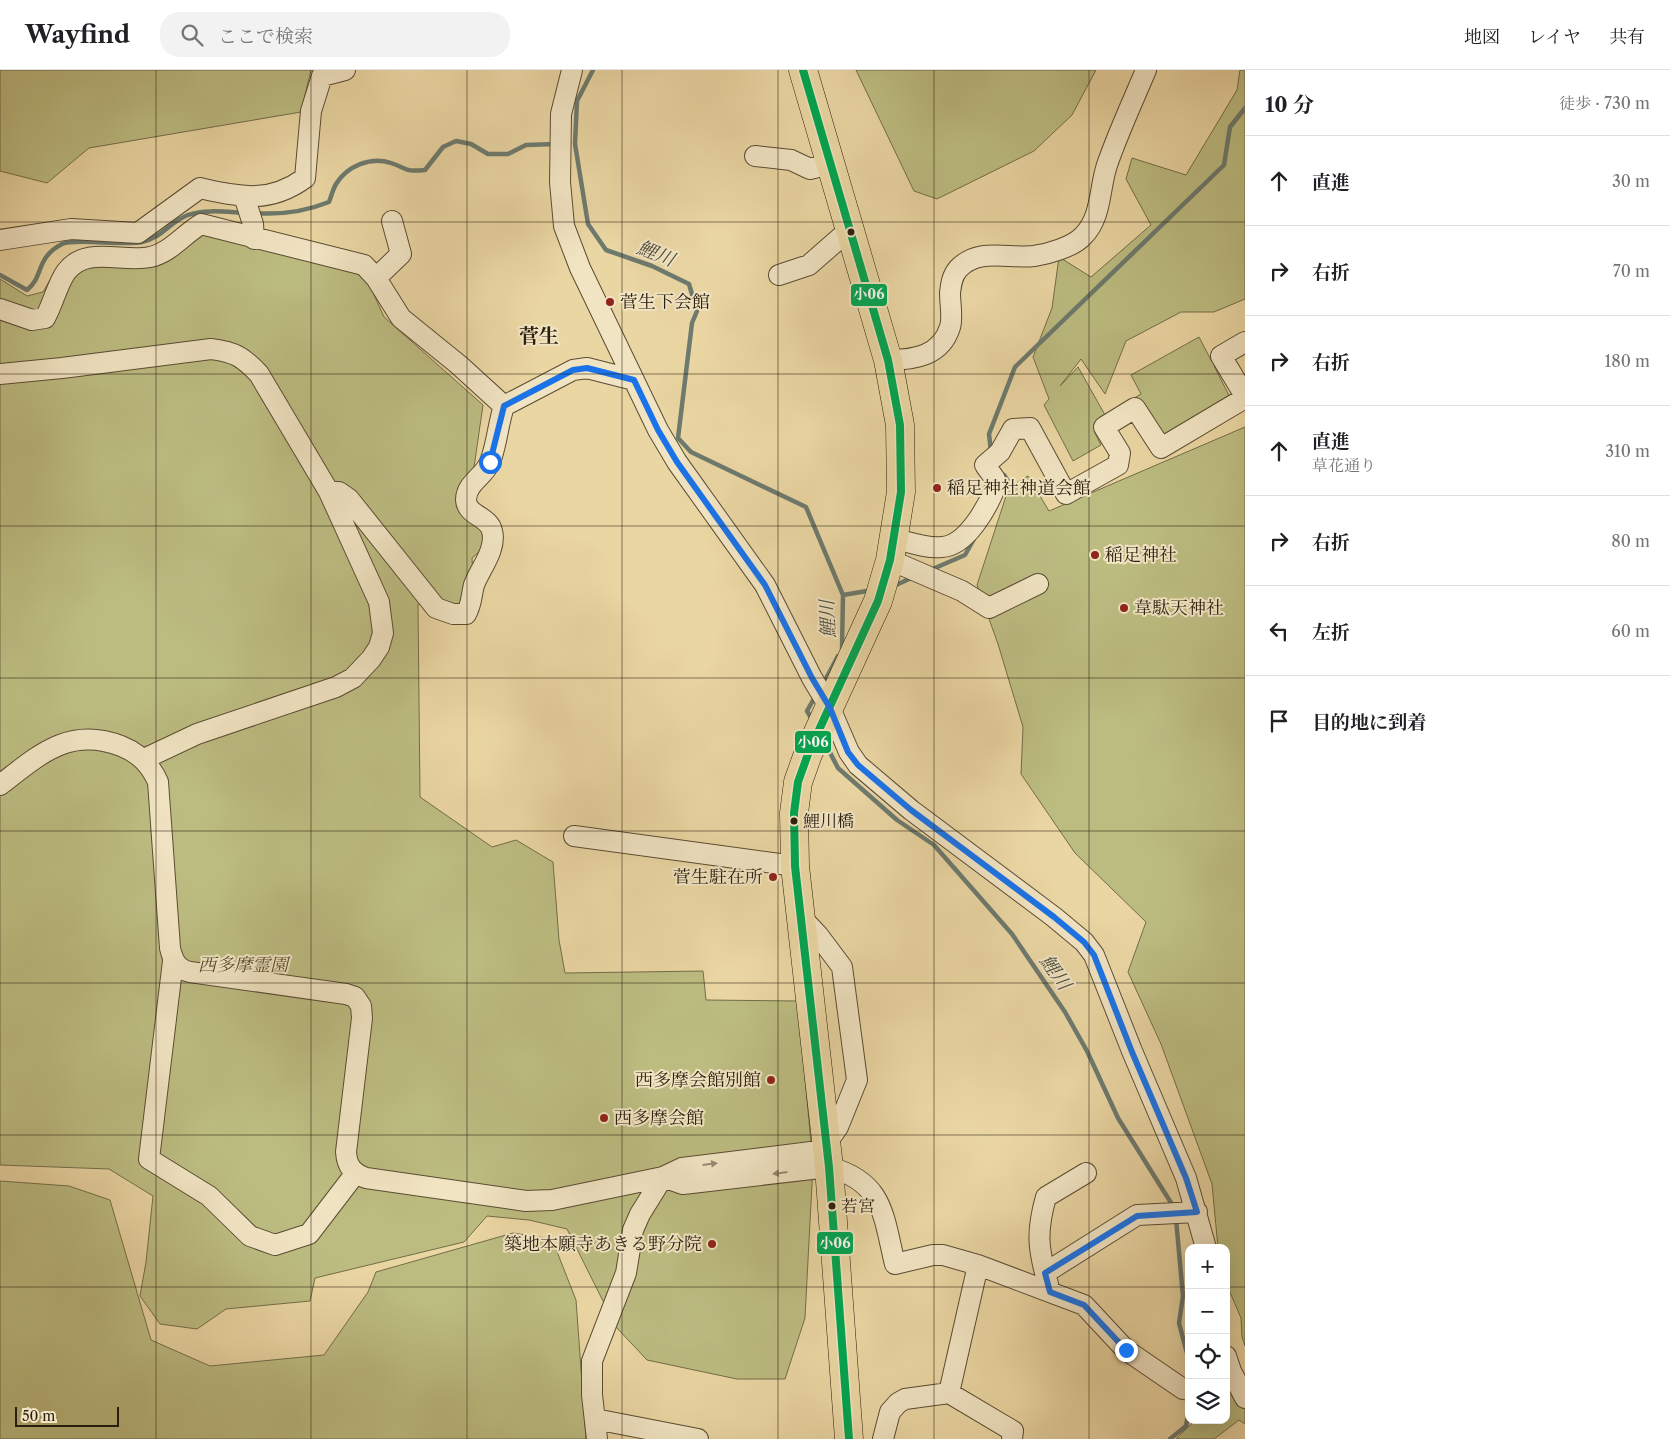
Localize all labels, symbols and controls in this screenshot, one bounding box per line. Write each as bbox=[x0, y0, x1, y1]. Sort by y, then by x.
search box bbox=[160, 12, 510, 57]
text: Wayfind bbox=[25, 20, 130, 49]
icon: search bbox=[178, 21, 206, 49]
text: ここで検索 bbox=[218, 25, 313, 48]
text: 地図 bbox=[1464, 26, 1500, 48]
text: レイヤ bbox=[1528, 26, 1581, 48]
text: 共有 bbox=[1609, 26, 1645, 48]
text: 10 分 bbox=[1265, 92, 1314, 117]
text: 徒歩 · 730 m bbox=[1559, 93, 1650, 113]
icon: ahead bbox=[1265, 167, 1293, 195]
text: 直進 bbox=[1312, 171, 1350, 194]
text: 30 m bbox=[1612, 171, 1650, 191]
unlabelled marker bbox=[846, 227, 856, 237]
water label: 鯉川 bbox=[634, 236, 680, 272]
icon: right bbox=[1265, 257, 1293, 285]
text: 右折 bbox=[1312, 261, 1350, 284]
text: 70 m bbox=[1613, 261, 1650, 281]
line badge: 小06 bbox=[850, 283, 888, 307]
text: 小06 bbox=[853, 285, 885, 303]
place label: 菅生下会館 bbox=[620, 291, 710, 313]
marker: 菅生下会館 bbox=[604, 296, 616, 308]
district label: 菅生 bbox=[519, 324, 559, 348]
icon: right bbox=[1265, 347, 1293, 375]
text: 右折 bbox=[1312, 351, 1350, 374]
text: 180 m bbox=[1604, 351, 1650, 371]
text: 直進 bbox=[1312, 430, 1350, 453]
icon: ahead bbox=[1265, 437, 1293, 465]
text: 310 m bbox=[1605, 441, 1650, 461]
route start bbox=[479, 451, 502, 474]
text: 草花通り bbox=[1312, 455, 1376, 475]
place label: 稲足神社神道会館 bbox=[947, 477, 1091, 499]
marker: 稲足神社神道会館 bbox=[931, 482, 943, 494]
icon: right bbox=[1265, 527, 1293, 555]
text: 右折 bbox=[1312, 531, 1350, 554]
text: 80 m bbox=[1611, 531, 1650, 551]
place label: 稲足神社 bbox=[1105, 544, 1177, 566]
marker: 稲足神社 bbox=[1089, 549, 1101, 561]
place label: 韋駄天神社 bbox=[1134, 597, 1224, 619]
water label: 鯉川 bbox=[815, 598, 840, 638]
marker: 韋駄天神社 bbox=[1118, 602, 1130, 614]
icon: left bbox=[1265, 617, 1293, 645]
text: 左折 bbox=[1312, 621, 1350, 644]
text: 60 m bbox=[1611, 621, 1650, 641]
icon: arrive bbox=[1265, 707, 1293, 735]
text: 目的地に到着 bbox=[1312, 711, 1426, 734]
line badge: 小06 bbox=[794, 730, 832, 754]
text: 小06 bbox=[797, 733, 829, 751]
place label: 鯉川橋 bbox=[803, 811, 854, 831]
marker: 鯉川橋 bbox=[789, 816, 799, 826]
place label: 菅生駐在所 bbox=[673, 866, 763, 888]
marker: 菅生駐在所 bbox=[767, 871, 779, 883]
water label: 鯉川 bbox=[1035, 950, 1077, 996]
park label: 西多摩霊園 bbox=[198, 954, 291, 976]
place label: 西多摩会館別館 bbox=[635, 1069, 761, 1091]
marker: 西多摩会館別館 bbox=[765, 1074, 777, 1086]
place label: 西多摩会館 bbox=[614, 1107, 704, 1129]
marker: 西多摩会館 bbox=[598, 1112, 610, 1124]
one-way arrow bbox=[702, 1160, 718, 1168]
one-way arrow bbox=[772, 1169, 788, 1177]
place label: 若宮 bbox=[841, 1196, 875, 1216]
marker: 若宮 bbox=[827, 1201, 837, 1211]
line badge: 小06 bbox=[816, 1231, 854, 1255]
place label: 築地本願寺あきる野分院 bbox=[504, 1233, 702, 1255]
text: 小06 bbox=[819, 1234, 851, 1252]
marker: 築地本願寺あきる野分院 bbox=[706, 1238, 718, 1250]
map controls bbox=[1185, 1244, 1230, 1424]
button: + bbox=[1185, 1244, 1230, 1289]
button: − bbox=[1185, 1289, 1230, 1334]
button: locate bbox=[1185, 1334, 1230, 1379]
route end bbox=[1115, 1339, 1138, 1362]
button: layers bbox=[1185, 1379, 1230, 1424]
scale bar bbox=[15, 1404, 119, 1427]
text: 50 m bbox=[22, 1407, 55, 1425]

